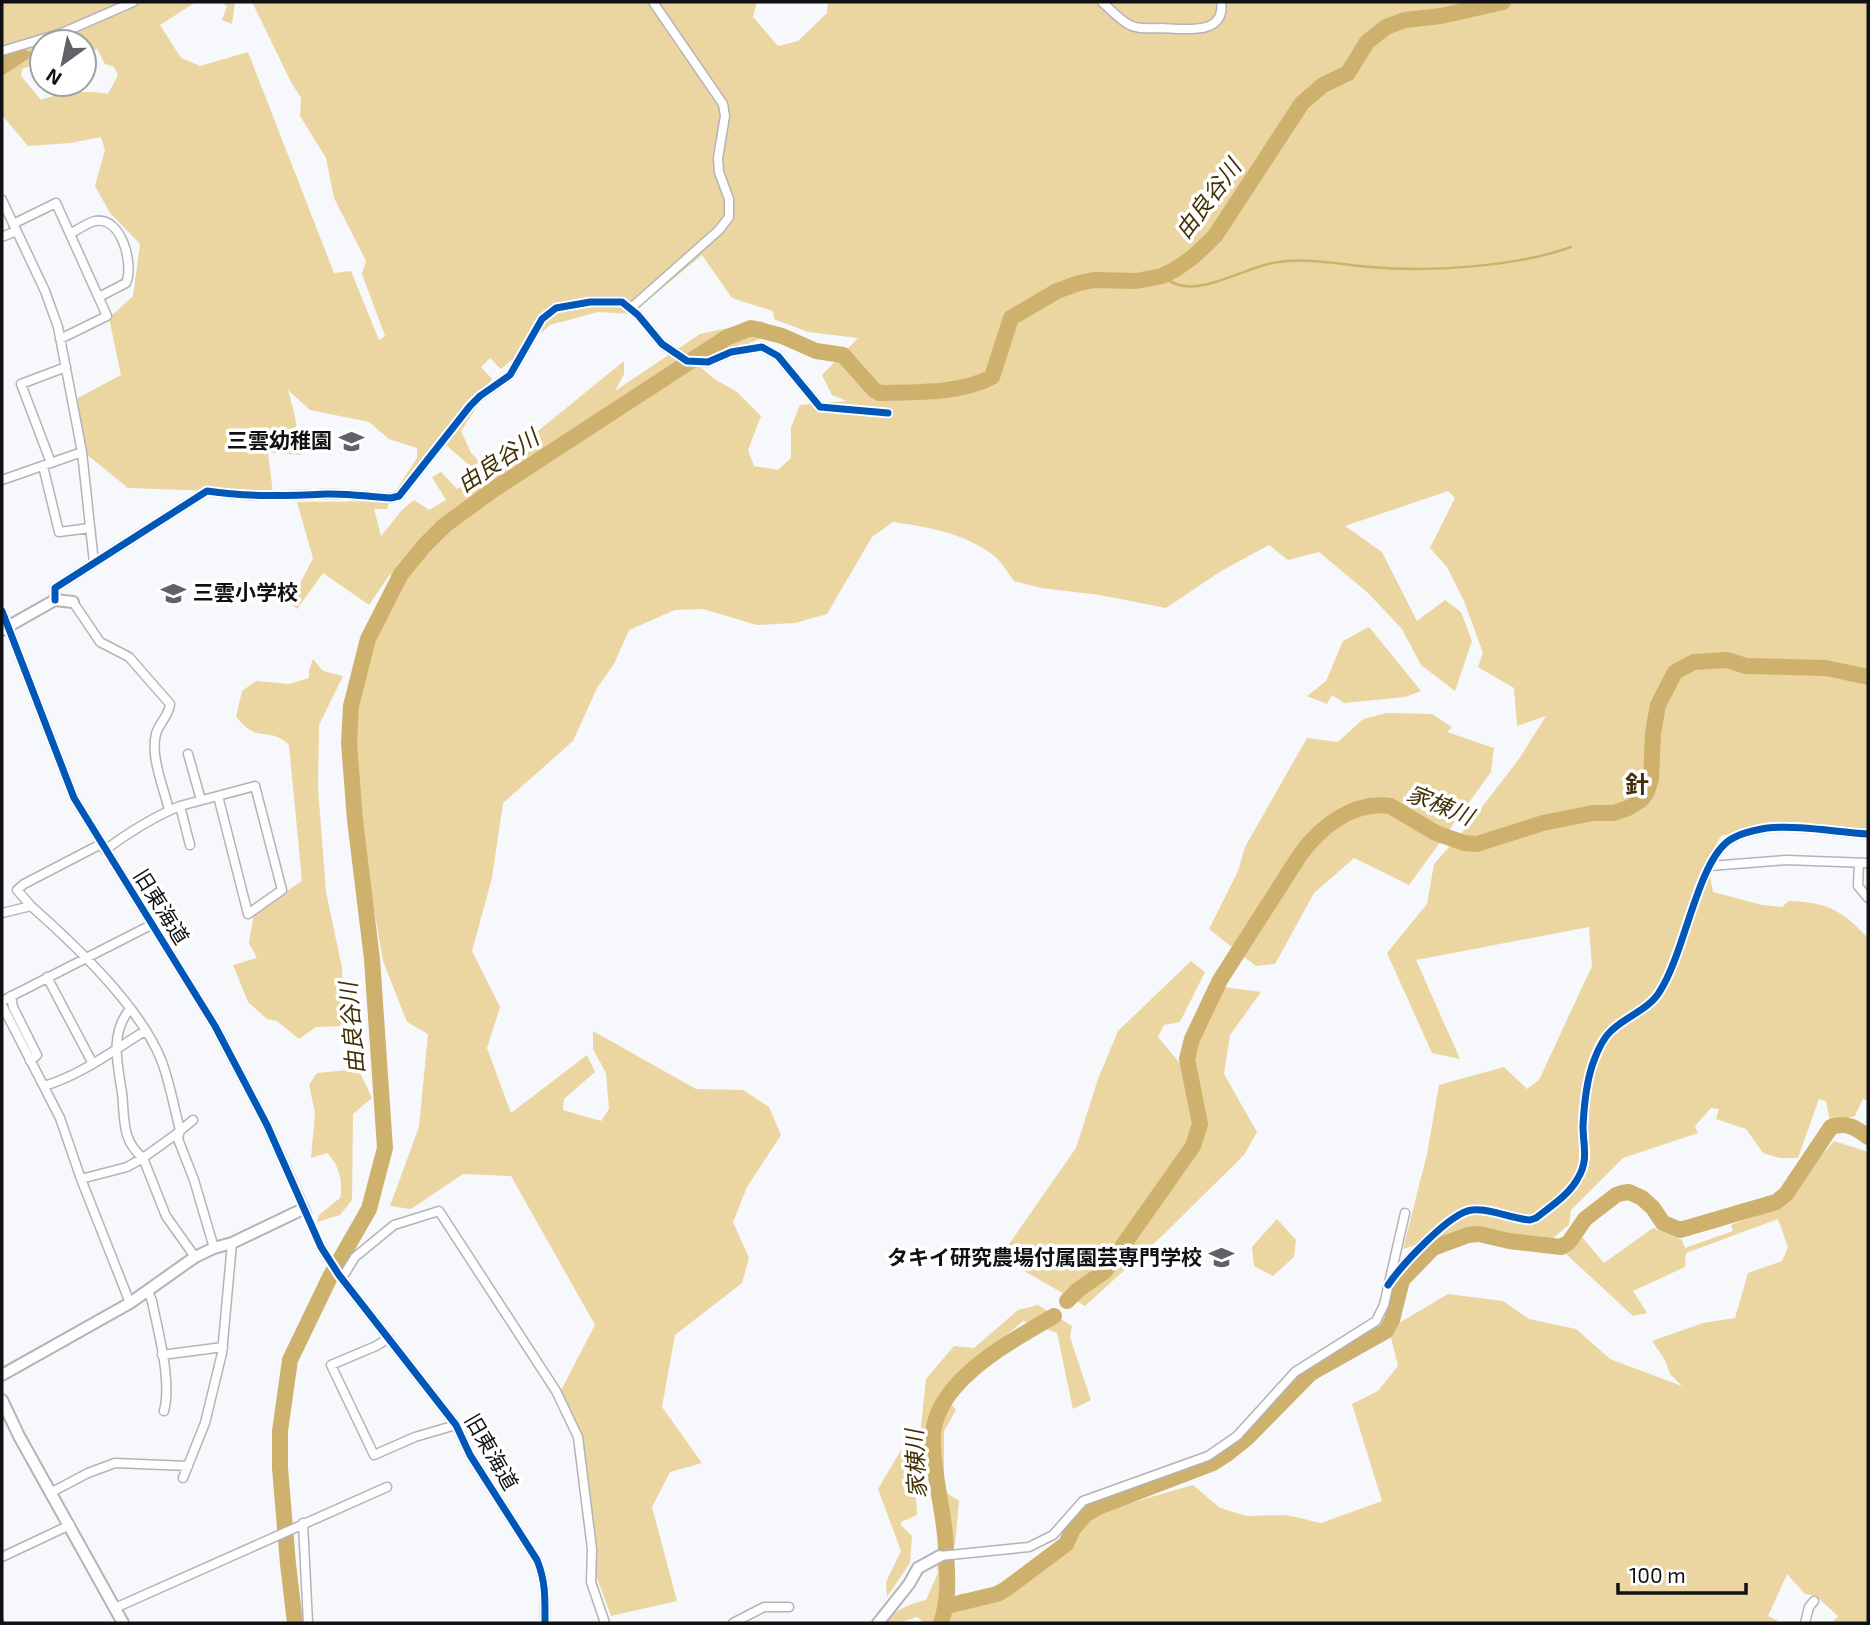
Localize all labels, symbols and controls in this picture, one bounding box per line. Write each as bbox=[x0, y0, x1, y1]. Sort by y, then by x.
north arrow bbox=[28, 28, 98, 98]
text: N bbox=[41, 64, 65, 91]
water label: 由良谷川 bbox=[1168, 151, 1248, 244]
water label: 由良谷川 bbox=[451, 421, 546, 498]
place label: 三雲幼稚園 bbox=[227, 427, 332, 452]
school or university icon: 三雲幼稚園 bbox=[338, 427, 366, 455]
school or university icon: 三雲小学校 bbox=[159, 579, 187, 607]
place label: 三雲小学校 bbox=[193, 579, 298, 604]
district label: 針 bbox=[1625, 769, 1649, 798]
water label: 家棟川 bbox=[1403, 778, 1480, 831]
street label: 旧東海道 bbox=[129, 864, 195, 948]
water label: 由良谷川 bbox=[333, 978, 369, 1075]
place label: タキイ研究農場付属園芸専門学校 bbox=[887, 1244, 1202, 1269]
school or university icon: タキイ研究農場付属園芸専門学校 bbox=[1208, 1244, 1236, 1272]
street label: 旧東海道 bbox=[460, 1409, 524, 1494]
water label: 家棟川 bbox=[899, 1426, 931, 1499]
scale bar bbox=[1618, 1552, 1746, 1596]
text: 100 m bbox=[1629, 1562, 1686, 1587]

